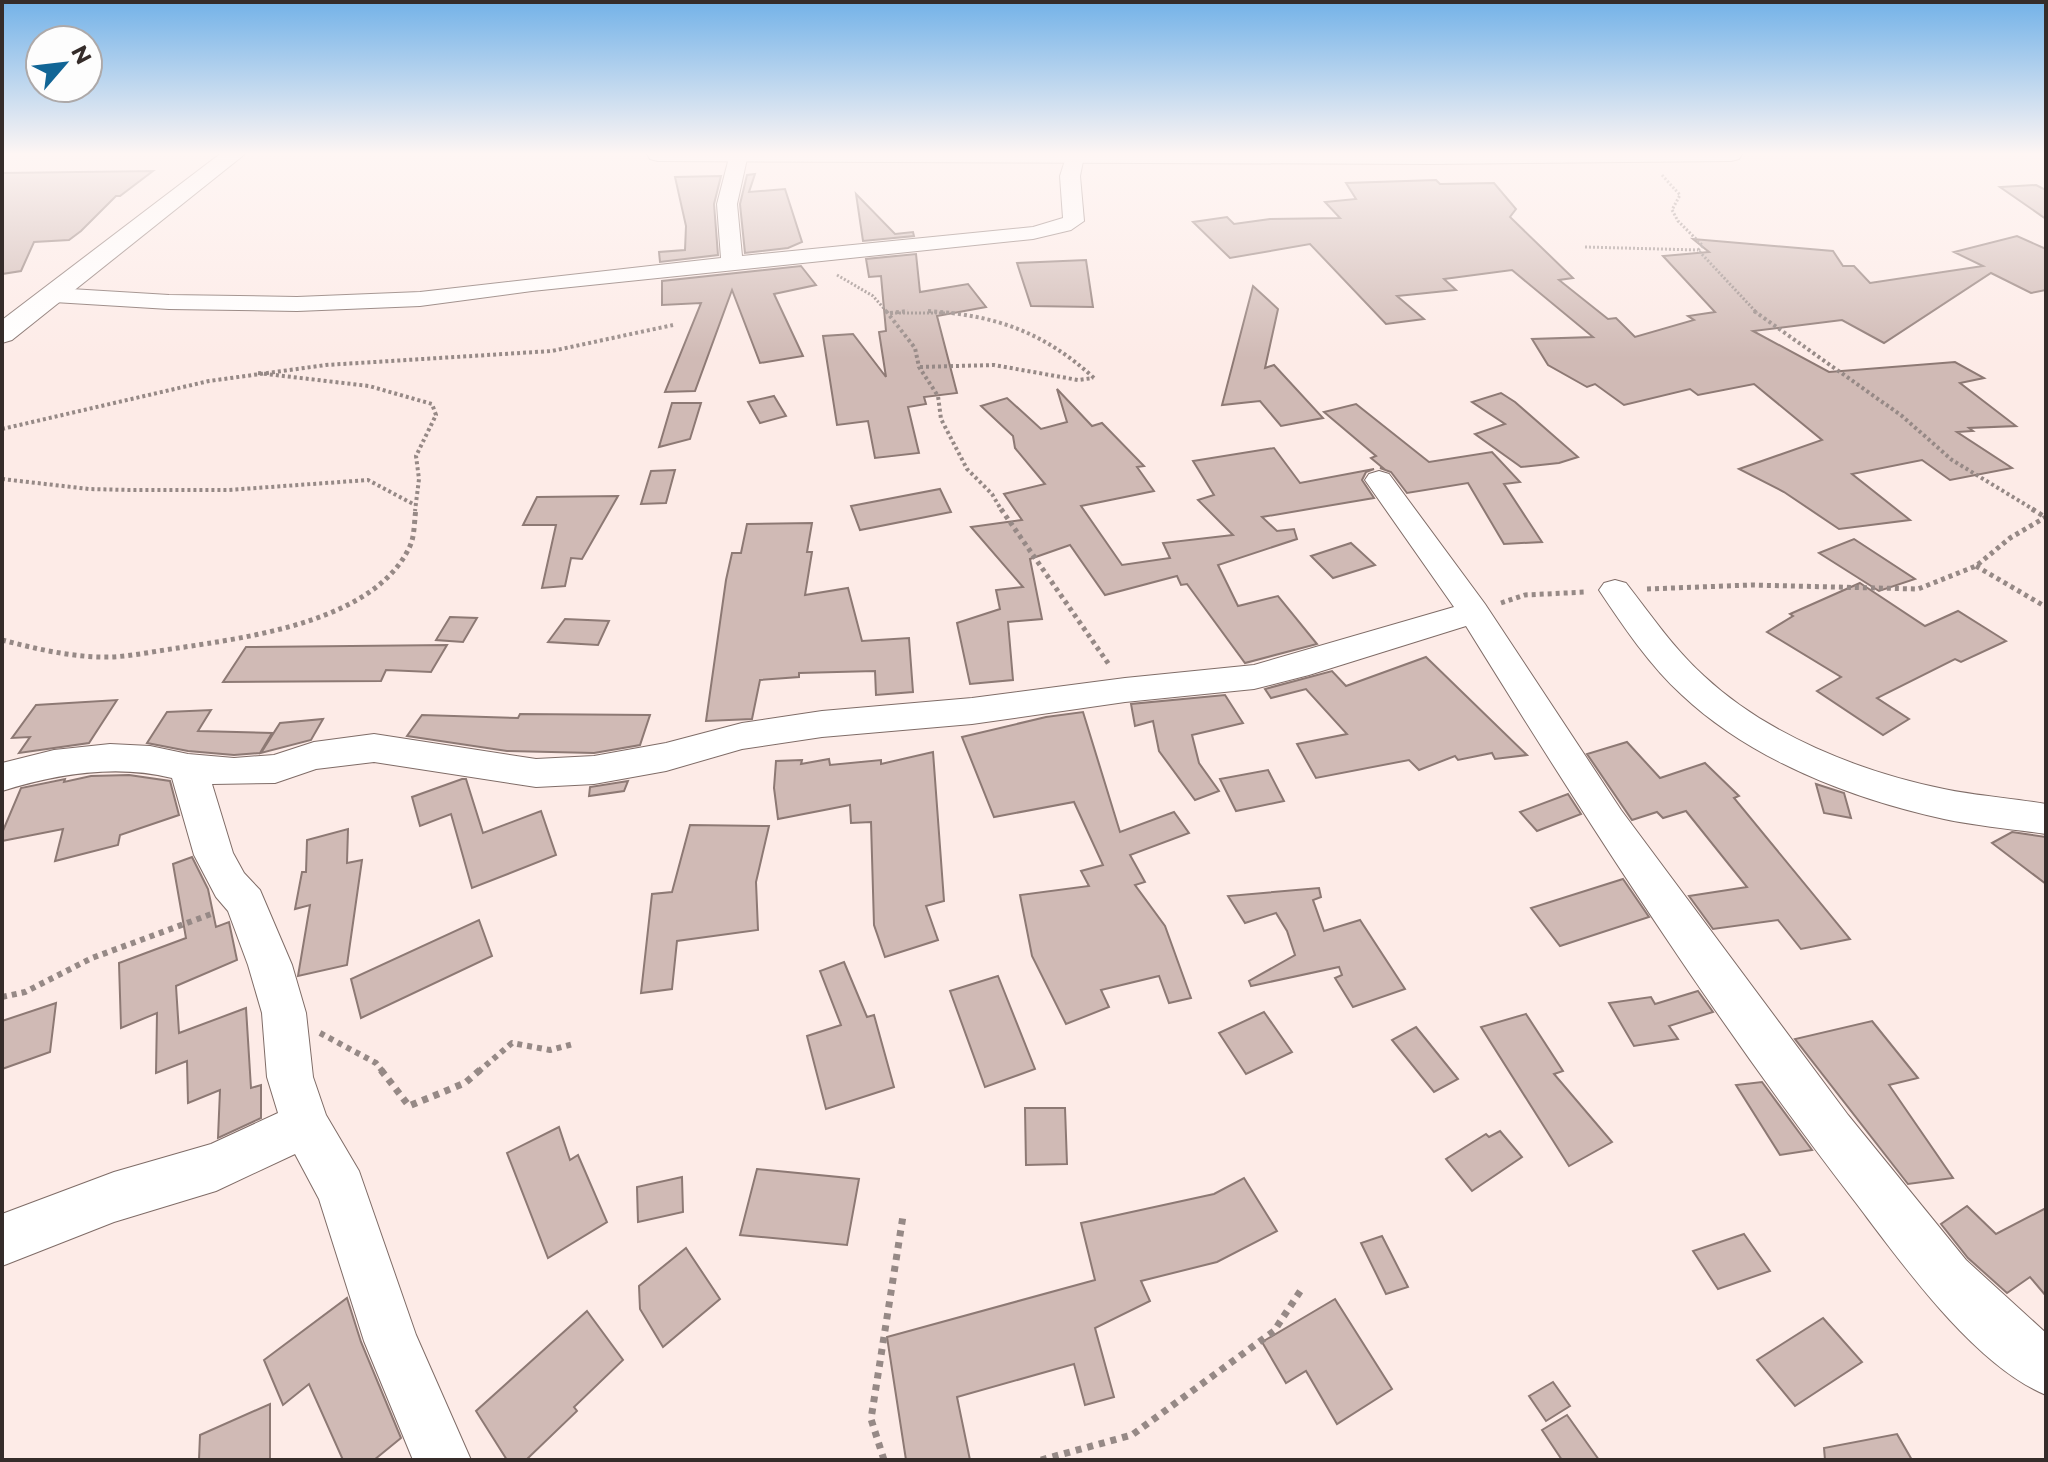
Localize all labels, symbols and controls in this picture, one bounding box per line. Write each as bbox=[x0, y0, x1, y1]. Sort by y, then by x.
north arrow bbox=[24, 24, 104, 104]
text: N bbox=[65, 41, 97, 69]

